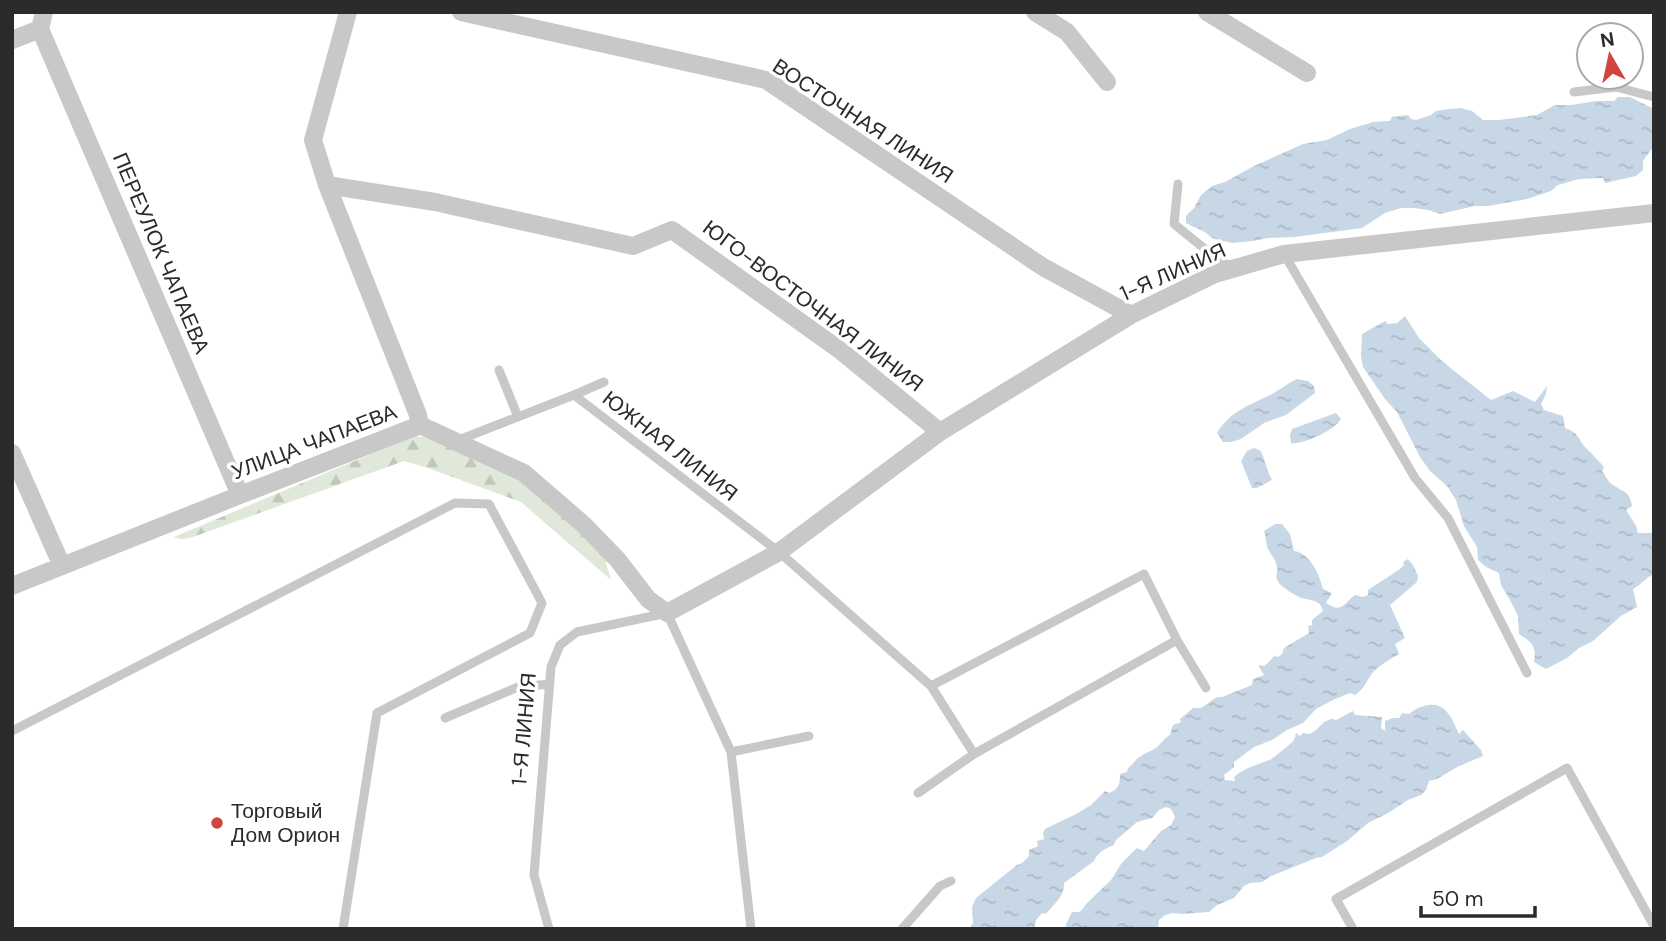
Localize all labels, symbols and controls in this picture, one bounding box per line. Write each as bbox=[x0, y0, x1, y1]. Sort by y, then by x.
north arrow bbox=[1575, 21, 1645, 91]
text: N bbox=[1599, 26, 1616, 53]
street label: ВОСТОЧНАЯ ЛИНИЯ bbox=[767, 52, 959, 190]
street label: ПЕРЕУЛОК ЧАПАЕВА bbox=[106, 148, 216, 358]
street label: ЮГО-ВОСТОЧНАЯ ЛИНИЯ bbox=[697, 214, 929, 398]
street label: 1-Я ЛИНИЯ bbox=[1116, 236, 1230, 308]
street label: ЮЖНАЯ ЛИНИЯ bbox=[597, 384, 743, 508]
street label: УЛИЦА ЧАПАЕВА bbox=[227, 398, 401, 486]
street label: 1-Я ЛИНИЯ bbox=[505, 672, 543, 786]
place label: Торговый Дом Орион bbox=[231, 797, 340, 849]
marker: Торговый Дом Орион bbox=[209, 815, 225, 831]
scale bar bbox=[1421, 874, 1535, 918]
text: 50 m bbox=[1432, 885, 1483, 913]

